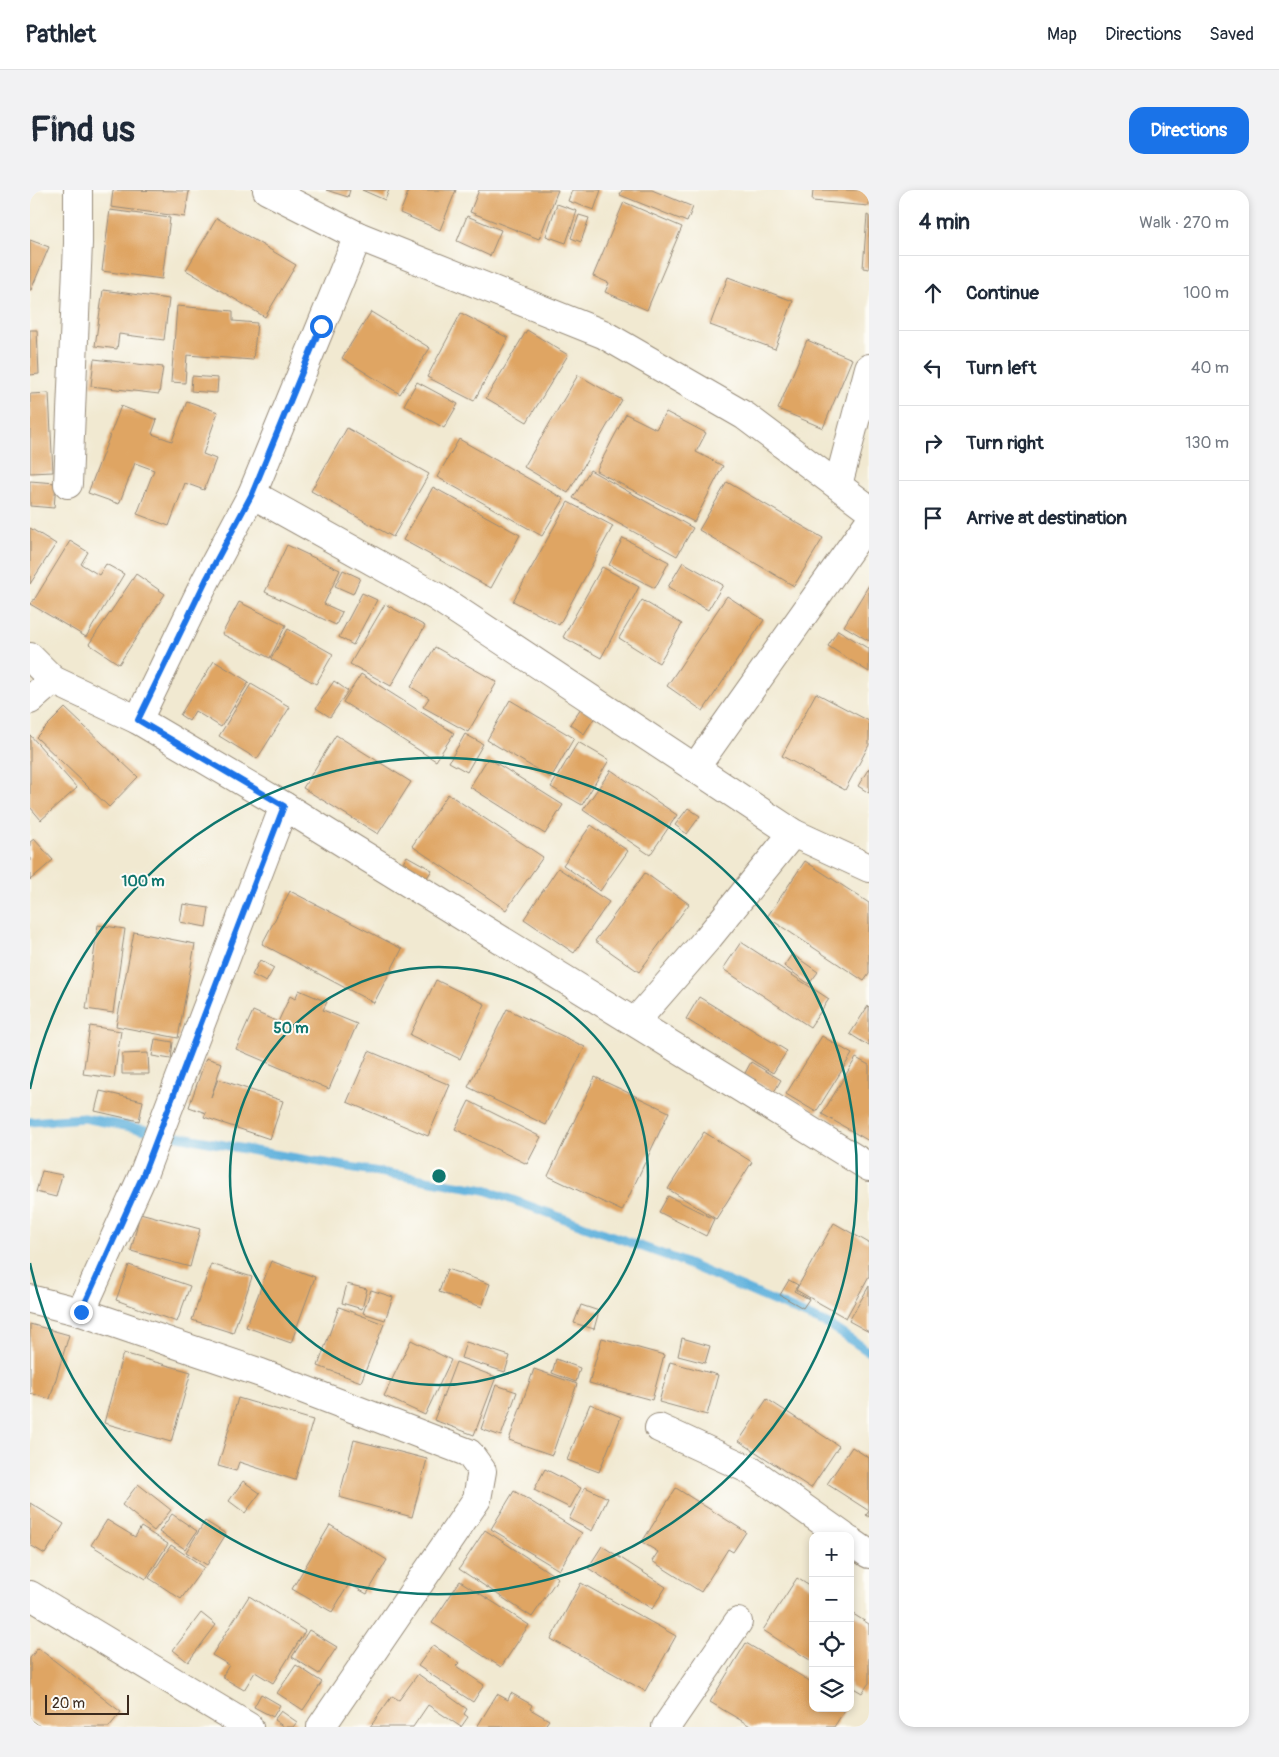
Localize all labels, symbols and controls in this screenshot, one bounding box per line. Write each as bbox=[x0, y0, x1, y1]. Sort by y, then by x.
text: Pathlet bbox=[25, 20, 96, 49]
text: Map bbox=[1047, 23, 1077, 46]
text: Directions bbox=[1105, 23, 1181, 46]
text: Saved bbox=[1209, 23, 1254, 46]
button: Directions bbox=[1129, 107, 1249, 154]
text: Find us bbox=[30, 108, 135, 152]
text: 4 min bbox=[919, 209, 970, 236]
text: Walk · 270 m bbox=[1139, 213, 1229, 233]
icon: ahead bbox=[919, 279, 947, 307]
text: Continue bbox=[966, 281, 1039, 305]
text: 100 m bbox=[1183, 283, 1229, 303]
route start bbox=[310, 315, 333, 338]
icon: left bbox=[919, 354, 947, 382]
text: Turn left bbox=[966, 356, 1036, 380]
text: 40 m bbox=[1191, 358, 1229, 378]
icon: right bbox=[919, 429, 947, 457]
text: Turn right bbox=[966, 431, 1044, 455]
text: 130 m bbox=[1185, 433, 1229, 453]
icon: arrive bbox=[919, 504, 947, 532]
text: Arrive at destination bbox=[966, 506, 1127, 530]
text: 100 m bbox=[122, 872, 164, 891]
text: 50 m bbox=[274, 1019, 308, 1038]
centre of rings bbox=[430, 1167, 448, 1185]
route end bbox=[70, 1301, 93, 1324]
map controls bbox=[809, 1532, 854, 1712]
button: + bbox=[809, 1532, 854, 1577]
button: − bbox=[809, 1577, 854, 1622]
button: locate bbox=[809, 1622, 854, 1667]
button: layers bbox=[809, 1667, 854, 1712]
scale bar bbox=[45, 1692, 129, 1715]
text: 20 m bbox=[52, 1695, 85, 1712]

